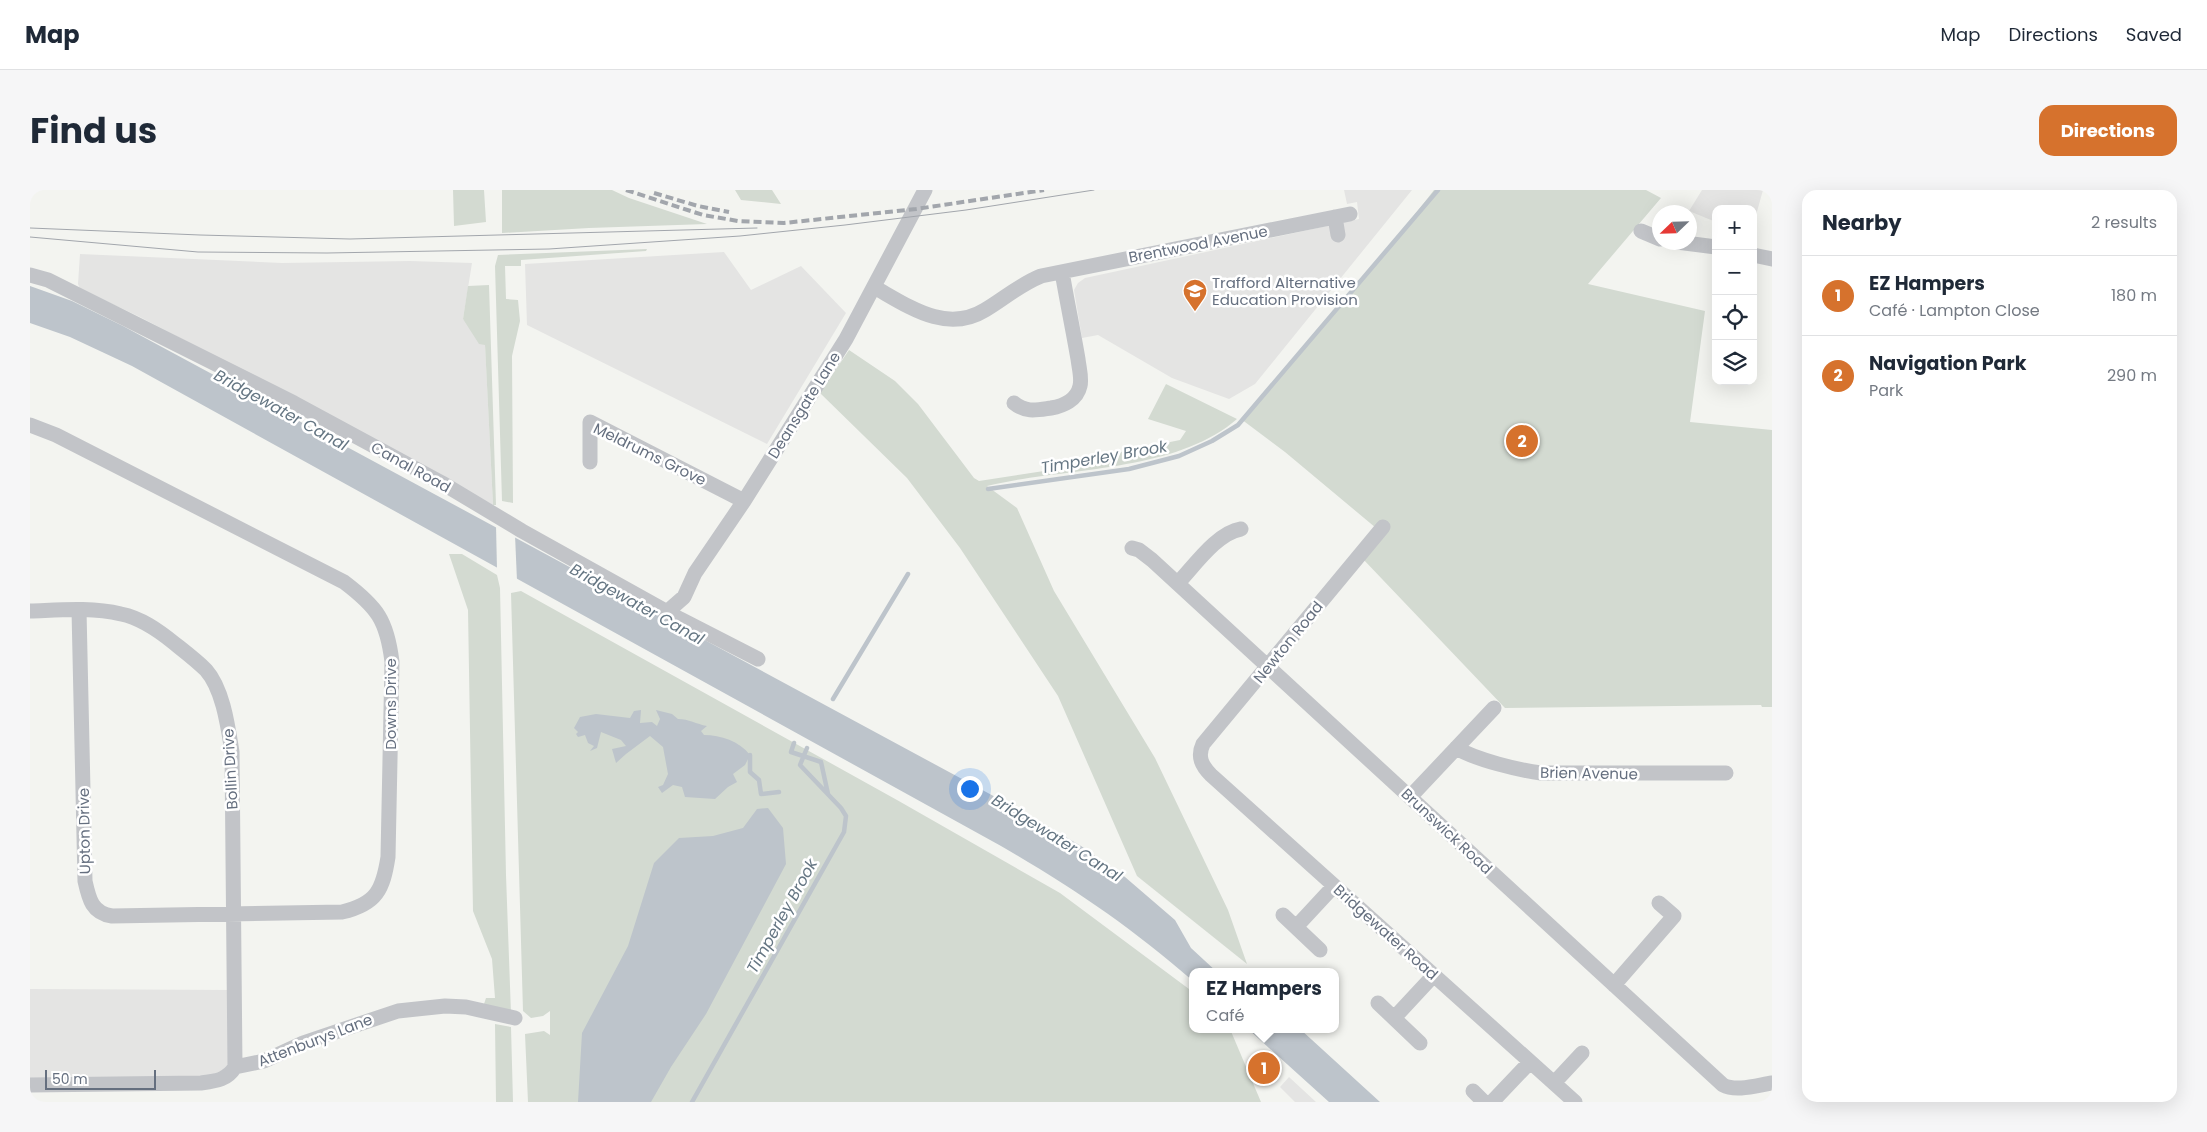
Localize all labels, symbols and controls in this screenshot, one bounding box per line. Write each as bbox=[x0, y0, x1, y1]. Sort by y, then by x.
text: Map bbox=[25, 18, 80, 51]
text: Map bbox=[1941, 22, 1980, 47]
text: Directions bbox=[2008, 22, 2098, 47]
text: Saved bbox=[2126, 22, 2182, 47]
button: Directions bbox=[2039, 105, 2177, 156]
text: Find us bbox=[30, 106, 157, 155]
north arrow bbox=[1652, 205, 1697, 250]
map controls bbox=[1712, 205, 1757, 385]
button: + bbox=[1712, 205, 1757, 250]
text: Nearby bbox=[1822, 208, 1902, 237]
text: 2 results bbox=[2091, 211, 2157, 234]
street label: Brentwood Avenue bbox=[1127, 220, 1269, 268]
button: − bbox=[1712, 250, 1757, 295]
text: EZ Hampers bbox=[1869, 270, 1985, 297]
place label: Trafford Alternative Education Provision bbox=[1212, 272, 1358, 310]
school or university icon: Trafford Alternative Education Provision bbox=[1182, 278, 1208, 312]
text: 1 bbox=[1835, 284, 1841, 307]
text: 180 m bbox=[2111, 284, 2157, 307]
button: locate bbox=[1712, 295, 1757, 340]
text: Café · Lampton Close bbox=[1869, 299, 2040, 322]
button: layers bbox=[1712, 340, 1757, 385]
street label: Deansgate Lane bbox=[763, 348, 845, 462]
text: Navigation Park bbox=[1869, 350, 2026, 377]
water label: Bridgewater Canal bbox=[210, 364, 352, 456]
text: 2 bbox=[1833, 364, 1843, 387]
text: 290 m bbox=[2107, 364, 2157, 387]
text: Park bbox=[1869, 379, 1903, 402]
street label: Meldrums Grove bbox=[590, 418, 710, 490]
pin: 2 bbox=[1506, 422, 1538, 460]
water label: Timperley Brook bbox=[1039, 434, 1170, 479]
street label: Canal Road bbox=[367, 436, 455, 498]
water label: Bridgewater Canal bbox=[566, 558, 708, 650]
street label: Newton Road bbox=[1248, 597, 1328, 687]
street label: Downs Drive bbox=[380, 658, 401, 750]
street label: Bollin Drive bbox=[217, 728, 243, 810]
street label: Brien Avenue bbox=[1540, 762, 1638, 784]
your location bbox=[957, 776, 983, 802]
street label: Brunswick Road bbox=[1397, 783, 1497, 879]
street label: Upton Drive bbox=[73, 788, 95, 874]
water label: Bridgewater Canal bbox=[987, 789, 1127, 887]
water label: Timperley Brook bbox=[741, 854, 823, 978]
street label: Bridgewater Road bbox=[1329, 879, 1443, 985]
popup bbox=[1189, 968, 1339, 1033]
text: EZ Hampers bbox=[1206, 975, 1322, 1002]
text: Café bbox=[1206, 1004, 1244, 1027]
street label: Attenburys Lane bbox=[255, 1009, 375, 1071]
pin: 1 bbox=[1248, 1049, 1280, 1087]
scale bar bbox=[45, 1067, 156, 1090]
text: 50 m bbox=[52, 1069, 88, 1089]

